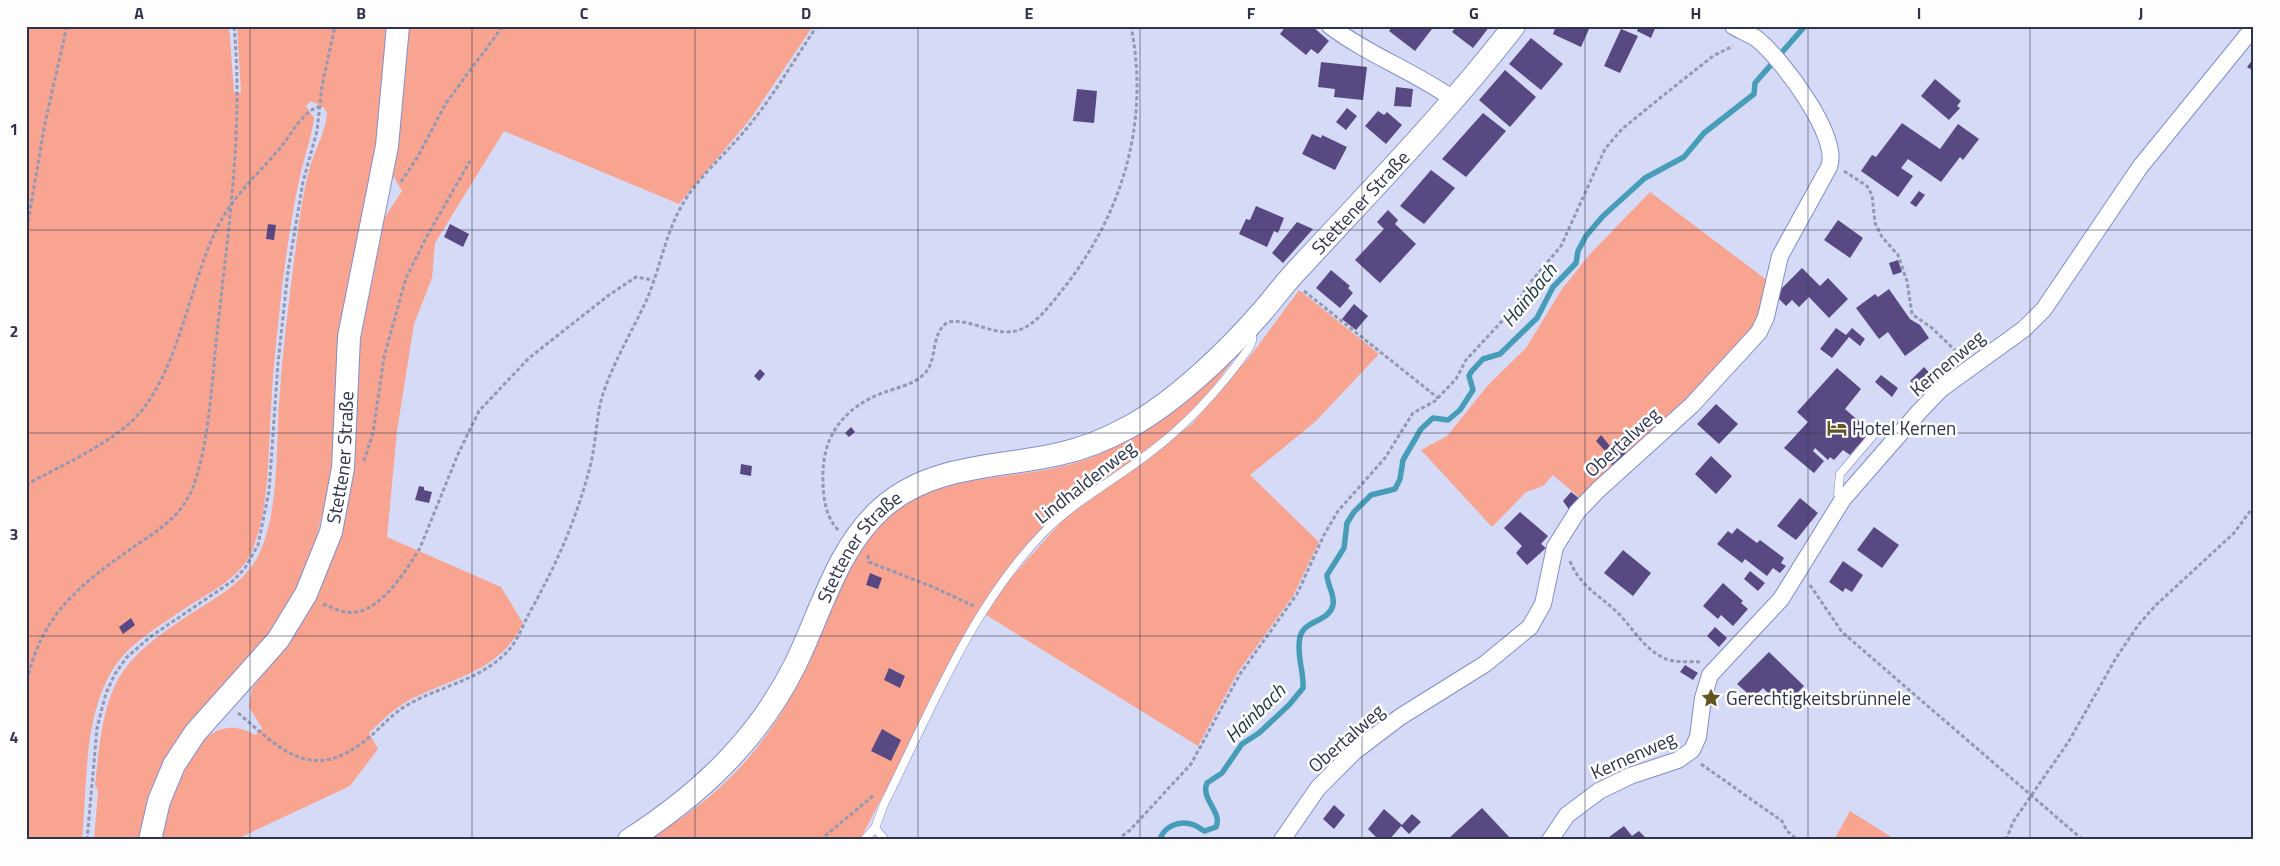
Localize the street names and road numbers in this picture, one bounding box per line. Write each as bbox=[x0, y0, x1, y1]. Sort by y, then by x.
street label: Stettener Straße bbox=[1304, 143, 1416, 261]
street label: Kernenweg bbox=[1903, 322, 1991, 403]
street label: Stettener Straße bbox=[318, 390, 361, 526]
street label: Obertalweg bbox=[1577, 400, 1666, 484]
street label: Lindhaldenweg bbox=[1028, 433, 1142, 530]
street label: Stettener Straße bbox=[809, 483, 907, 607]
street label: Obertalweg bbox=[1301, 696, 1390, 779]
street label: Kernenweg bbox=[1586, 723, 1680, 786]

